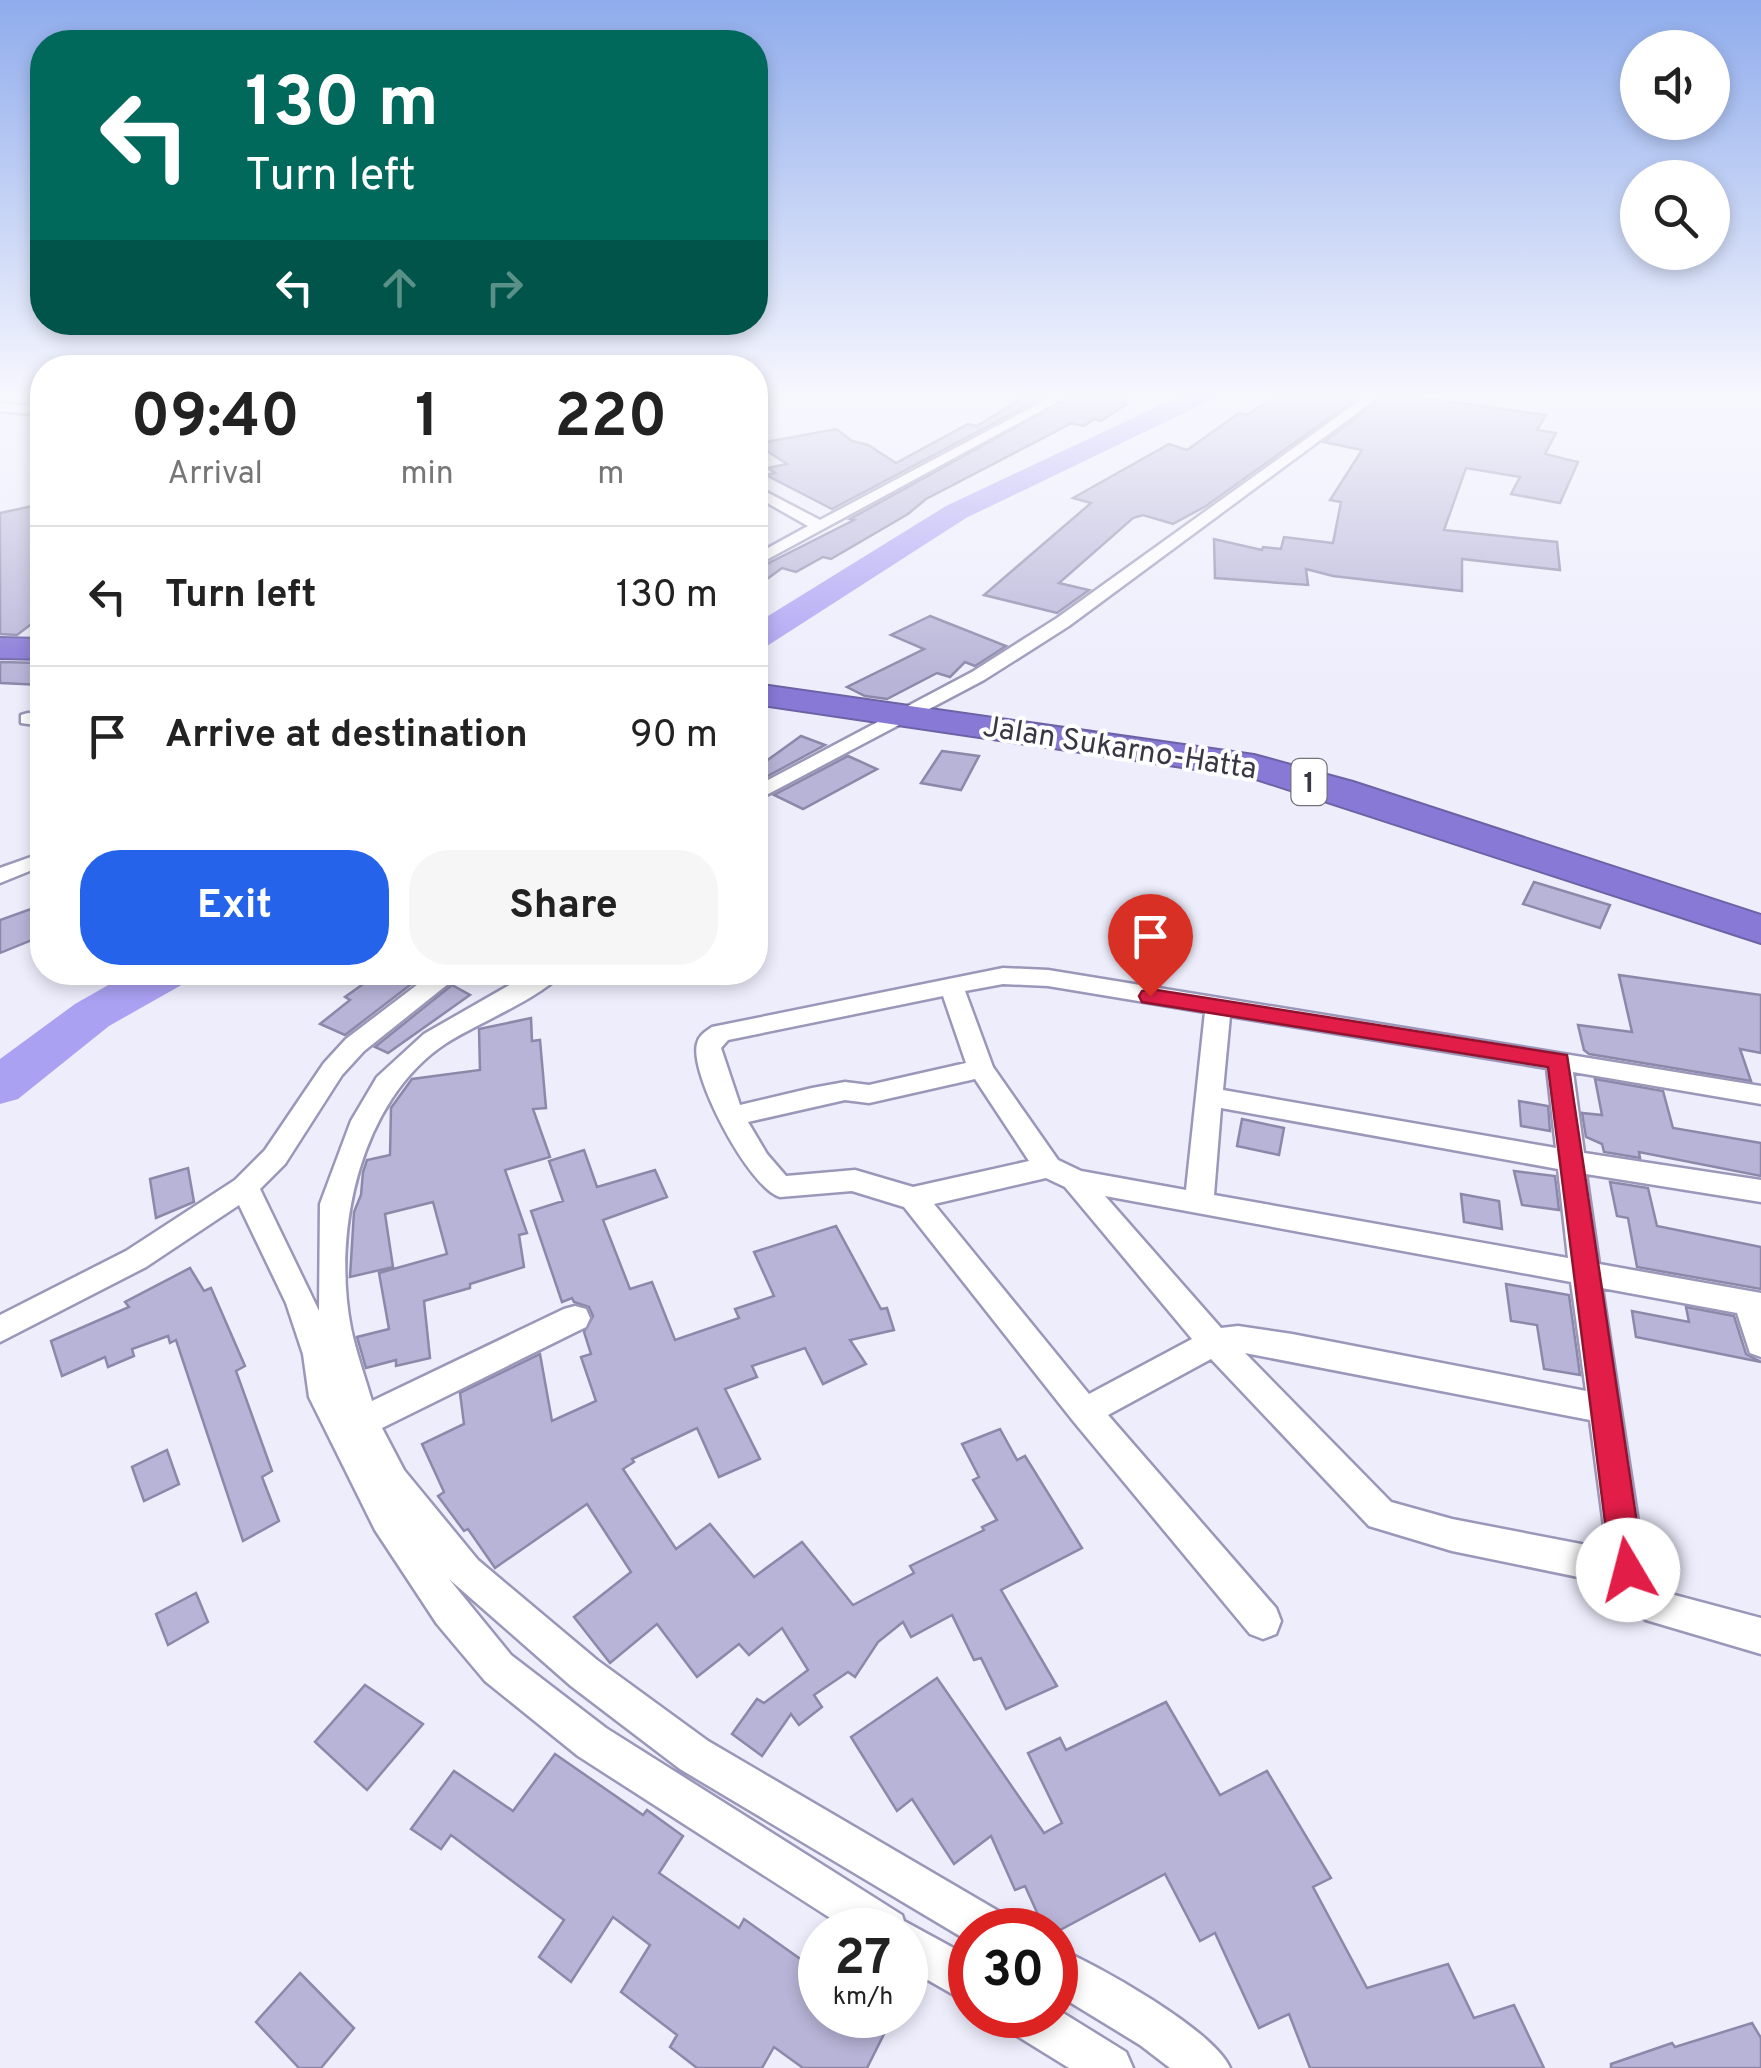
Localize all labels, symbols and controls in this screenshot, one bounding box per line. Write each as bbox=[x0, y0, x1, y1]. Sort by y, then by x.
map controls bbox=[1620, 30, 1730, 270]
button: sound bbox=[1620, 30, 1730, 140]
text: 130 m bbox=[245, 62, 439, 151]
icon: left bbox=[80, 70, 210, 200]
text: Turn left bbox=[245, 149, 416, 206]
button: search bbox=[1620, 160, 1730, 270]
icon: left bbox=[267, 260, 322, 315]
icon: ahead bbox=[372, 260, 427, 315]
icon: right bbox=[477, 260, 532, 315]
text: 09:40 bbox=[131, 382, 300, 458]
text: 1 bbox=[415, 382, 439, 458]
text: 220 bbox=[554, 382, 667, 458]
text: Arrival bbox=[168, 455, 263, 495]
text: min bbox=[400, 455, 454, 495]
text: m bbox=[597, 455, 624, 495]
icon: left bbox=[80, 569, 135, 624]
text: Turn left bbox=[165, 572, 317, 621]
text: 130 m bbox=[616, 572, 718, 621]
icon: arrive bbox=[80, 709, 135, 764]
street label: Jalan Sukarno-Hatta bbox=[980, 710, 1259, 789]
text: Arrive at destination bbox=[165, 712, 528, 761]
text: 90 m bbox=[630, 712, 718, 761]
road number: 1 bbox=[1292, 759, 1326, 805]
button: Exit bbox=[80, 850, 389, 965]
button: Share bbox=[409, 850, 718, 965]
pin bbox=[1108, 894, 1193, 997]
icon: arrive bbox=[1123, 909, 1178, 964]
position arrow bbox=[1576, 1518, 1680, 1622]
speed limit sign: 30 bbox=[948, 1908, 1078, 2038]
text: 27 bbox=[835, 1929, 891, 1992]
text: km/h bbox=[833, 1982, 893, 2014]

